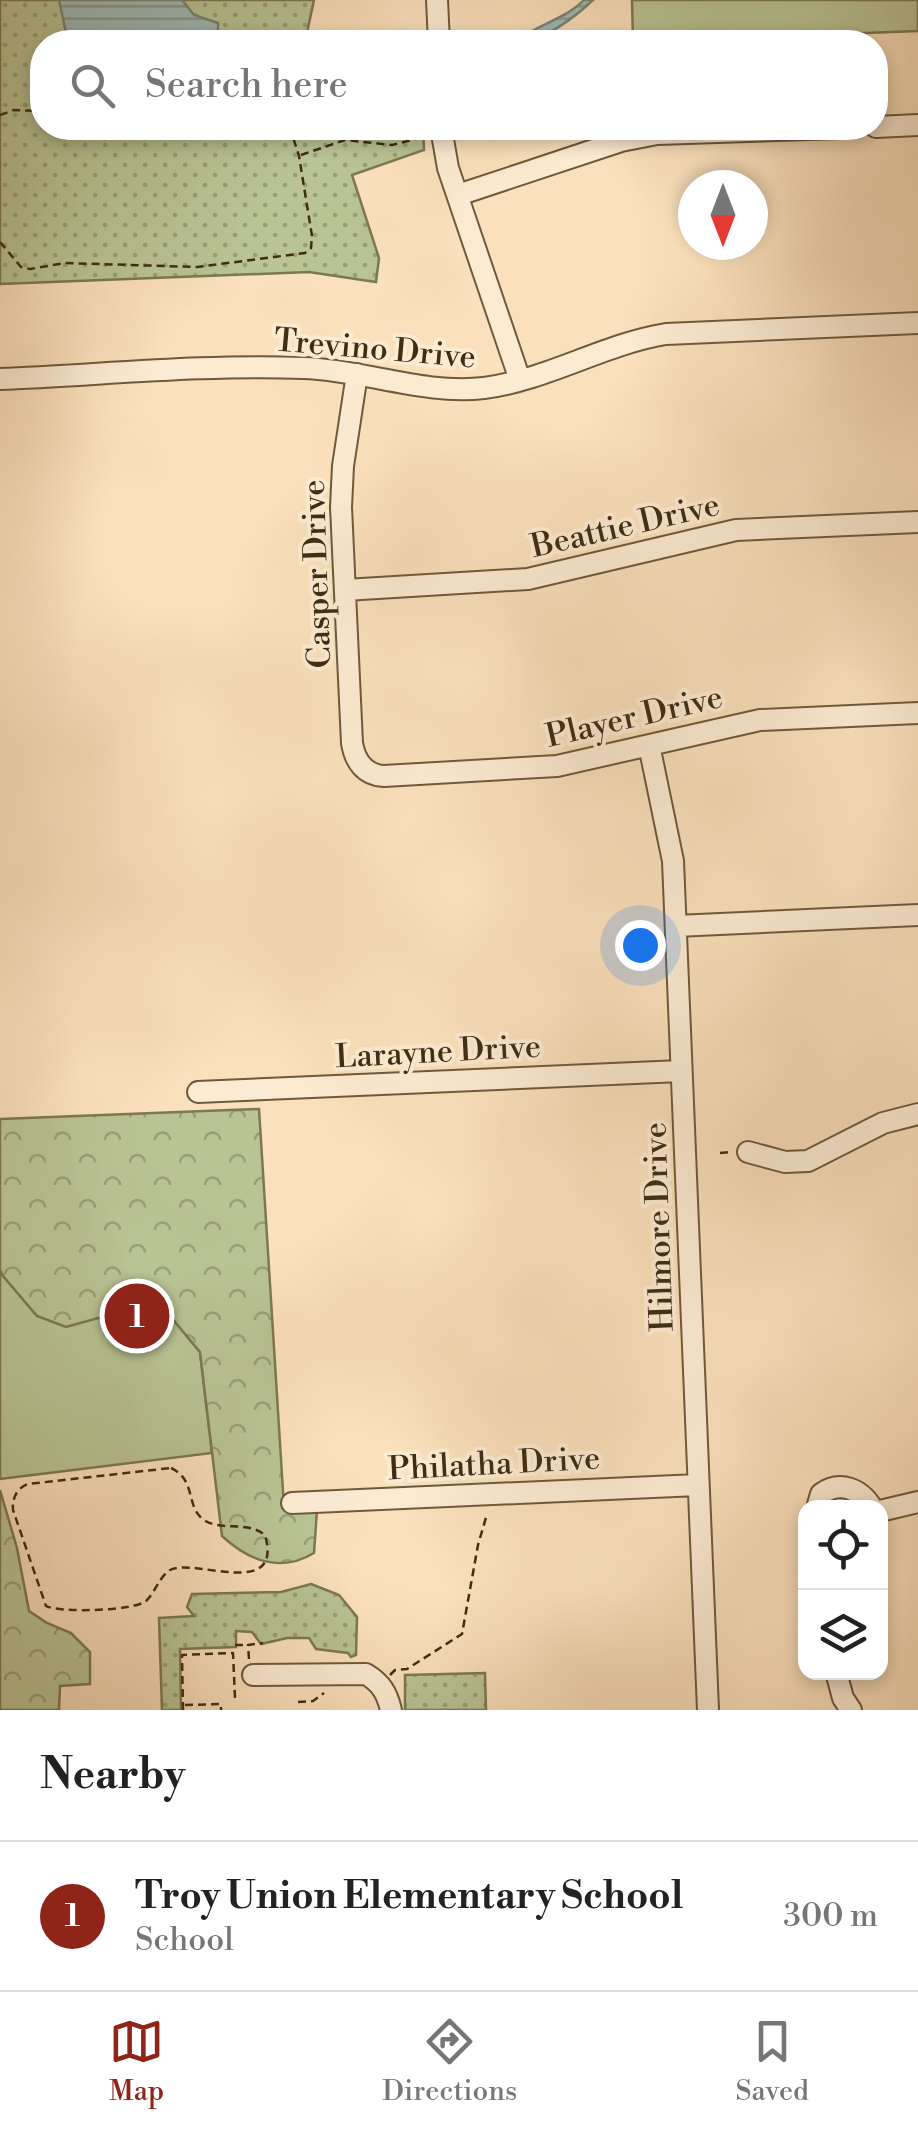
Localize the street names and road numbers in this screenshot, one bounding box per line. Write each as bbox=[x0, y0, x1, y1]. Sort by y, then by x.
street label: Trevino Drive bbox=[272, 320, 477, 378]
street label: Casper Drive bbox=[294, 479, 340, 669]
street label: Beattie Drive bbox=[526, 485, 723, 567]
street label: Player Drive bbox=[542, 677, 727, 757]
street label: Larayne Drive bbox=[334, 1027, 542, 1077]
street label: Hilmore Drive bbox=[635, 1122, 683, 1332]
street label: Philatha Drive bbox=[387, 1438, 601, 1490]

